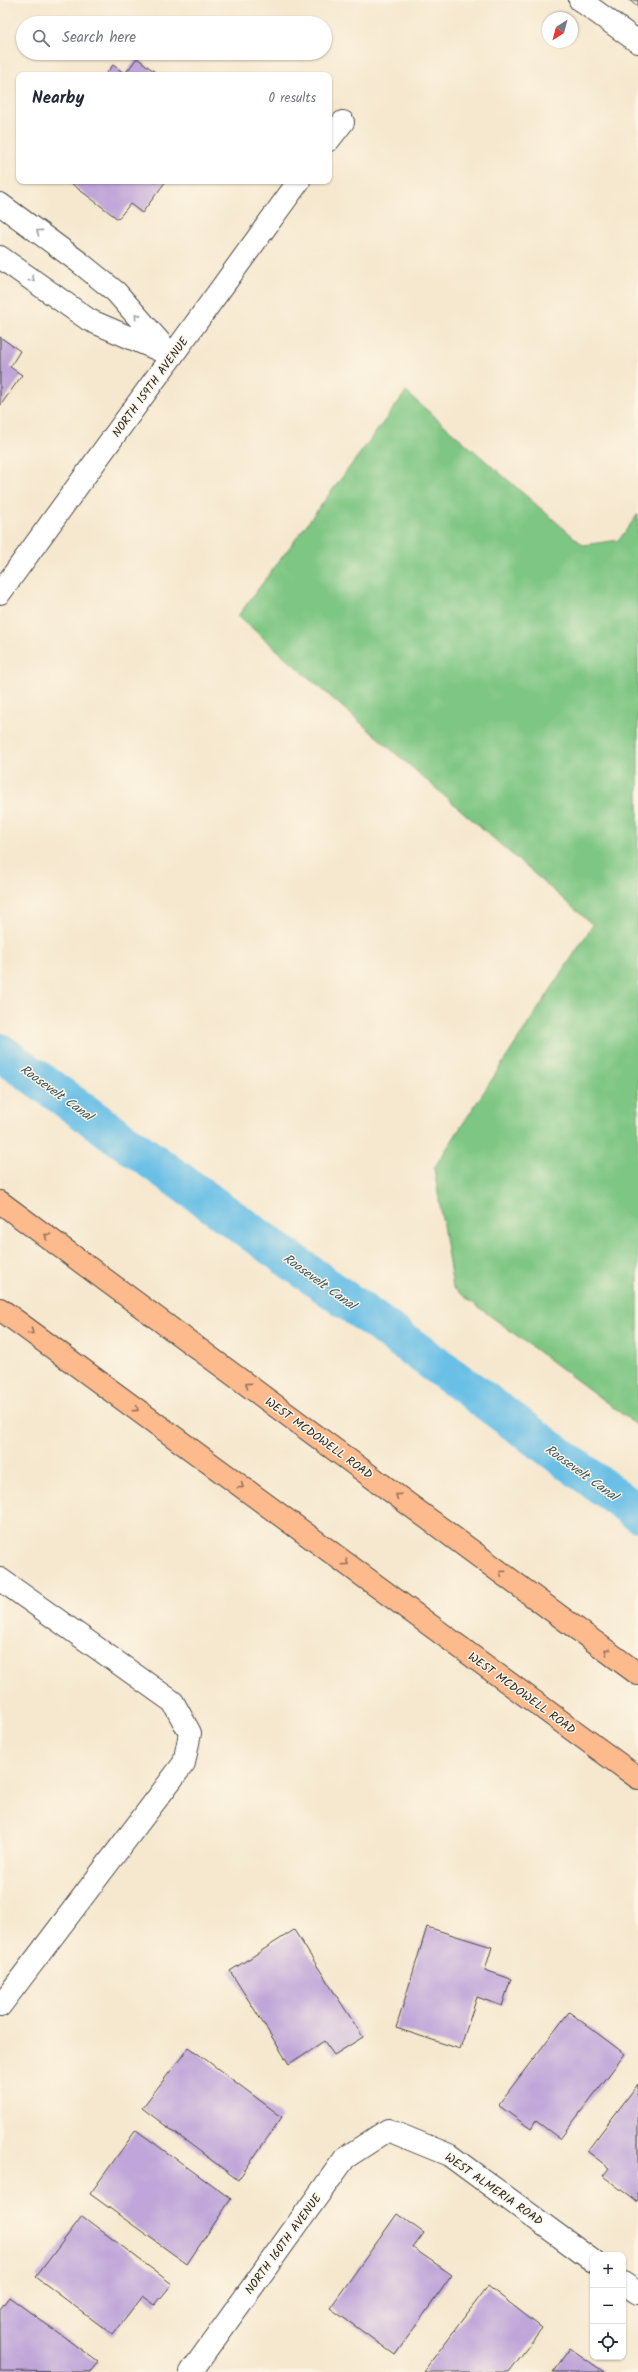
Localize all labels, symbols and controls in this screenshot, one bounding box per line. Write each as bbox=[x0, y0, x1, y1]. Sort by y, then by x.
north arrow bbox=[542, 12, 578, 48]
search box bbox=[16, 16, 332, 60]
text: Search here bbox=[62, 26, 136, 50]
icon: search bbox=[30, 27, 52, 49]
text: Nearby bbox=[32, 85, 84, 112]
text: 0 results bbox=[269, 88, 316, 109]
one-way arrow bbox=[36, 230, 43, 237]
one-way arrow bbox=[27, 274, 34, 281]
one-way arrow bbox=[135, 313, 142, 321]
street label: NORTH 159TH AVENUE bbox=[107, 332, 194, 441]
water label: Roosevelt Canal bbox=[15, 1060, 99, 1129]
one-way arrow bbox=[44, 1234, 51, 1241]
water label: Roosevelt Canal bbox=[278, 1249, 362, 1318]
one-way arrow bbox=[27, 1328, 34, 1335]
one-way arrow bbox=[245, 1382, 252, 1390]
street label: WEST MCDOWELL ROAD bbox=[261, 1393, 377, 1484]
one-way arrow bbox=[132, 1405, 139, 1412]
water label: Roosevelt Canal bbox=[540, 1440, 624, 1509]
one-way arrow bbox=[237, 1482, 244, 1489]
one-way arrow bbox=[395, 1494, 402, 1501]
one-way arrow bbox=[341, 1559, 348, 1566]
one-way arrow bbox=[500, 1571, 507, 1578]
street label: WEST MCDOWELL ROAD bbox=[464, 1648, 580, 1739]
one-way arrow bbox=[604, 1648, 611, 1655]
street label: WEST ALMERIA ROAD bbox=[441, 2148, 547, 2231]
street label: NORTH 160TH AVENUE bbox=[240, 2189, 327, 2299]
map controls bbox=[590, 2252, 626, 2360]
button: + bbox=[590, 2252, 626, 2288]
button: − bbox=[590, 2288, 626, 2324]
button: locate bbox=[590, 2324, 626, 2360]

